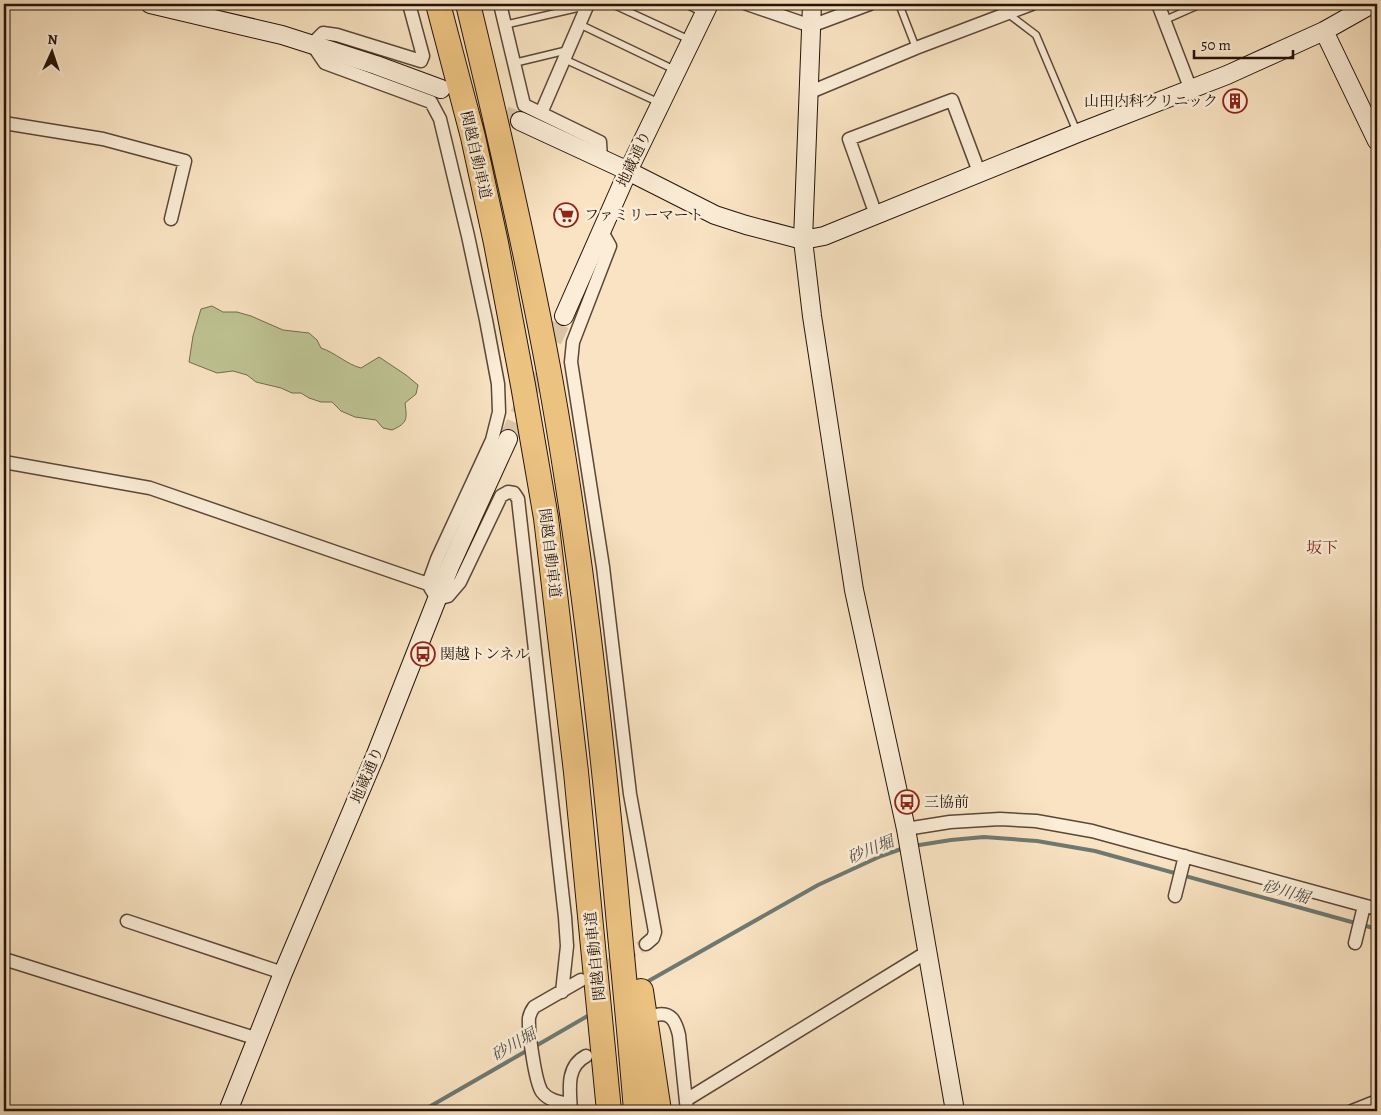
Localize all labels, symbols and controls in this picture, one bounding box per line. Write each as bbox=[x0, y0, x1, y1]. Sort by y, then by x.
north arrow bbox=[28, 28, 78, 78]
scale bar bbox=[1194, 28, 1292, 60]
text: N bbox=[47, 30, 58, 49]
text: 50 m bbox=[1201, 35, 1231, 55]
building icon: 山田内科クリニック bbox=[1222, 88, 1248, 114]
place label: 山田内科クリニック bbox=[1084, 91, 1218, 111]
street label: 関越自動車道 bbox=[456, 109, 496, 201]
street label: 地蔵通り bbox=[612, 128, 656, 190]
supermarket icon: ファミリーマート bbox=[553, 202, 579, 228]
place label: ファミリーマート bbox=[584, 205, 704, 225]
street label: 関越自動車道 bbox=[535, 507, 565, 599]
district label: 坂下 bbox=[1306, 537, 1338, 559]
bus stop icon: 関越トンネル bbox=[410, 641, 436, 667]
place label: 関越トンネル bbox=[440, 644, 530, 664]
street label: 地蔵通り bbox=[346, 743, 388, 807]
bus stop icon: 三協前 bbox=[894, 789, 920, 815]
place label: 三協前 bbox=[924, 792, 969, 812]
water label: 砂川堀 bbox=[844, 830, 900, 869]
water label: 砂川堀 bbox=[1260, 875, 1315, 910]
street label: 関越自動車道 bbox=[580, 910, 610, 1002]
water label: 砂川堀 bbox=[487, 1022, 542, 1066]

